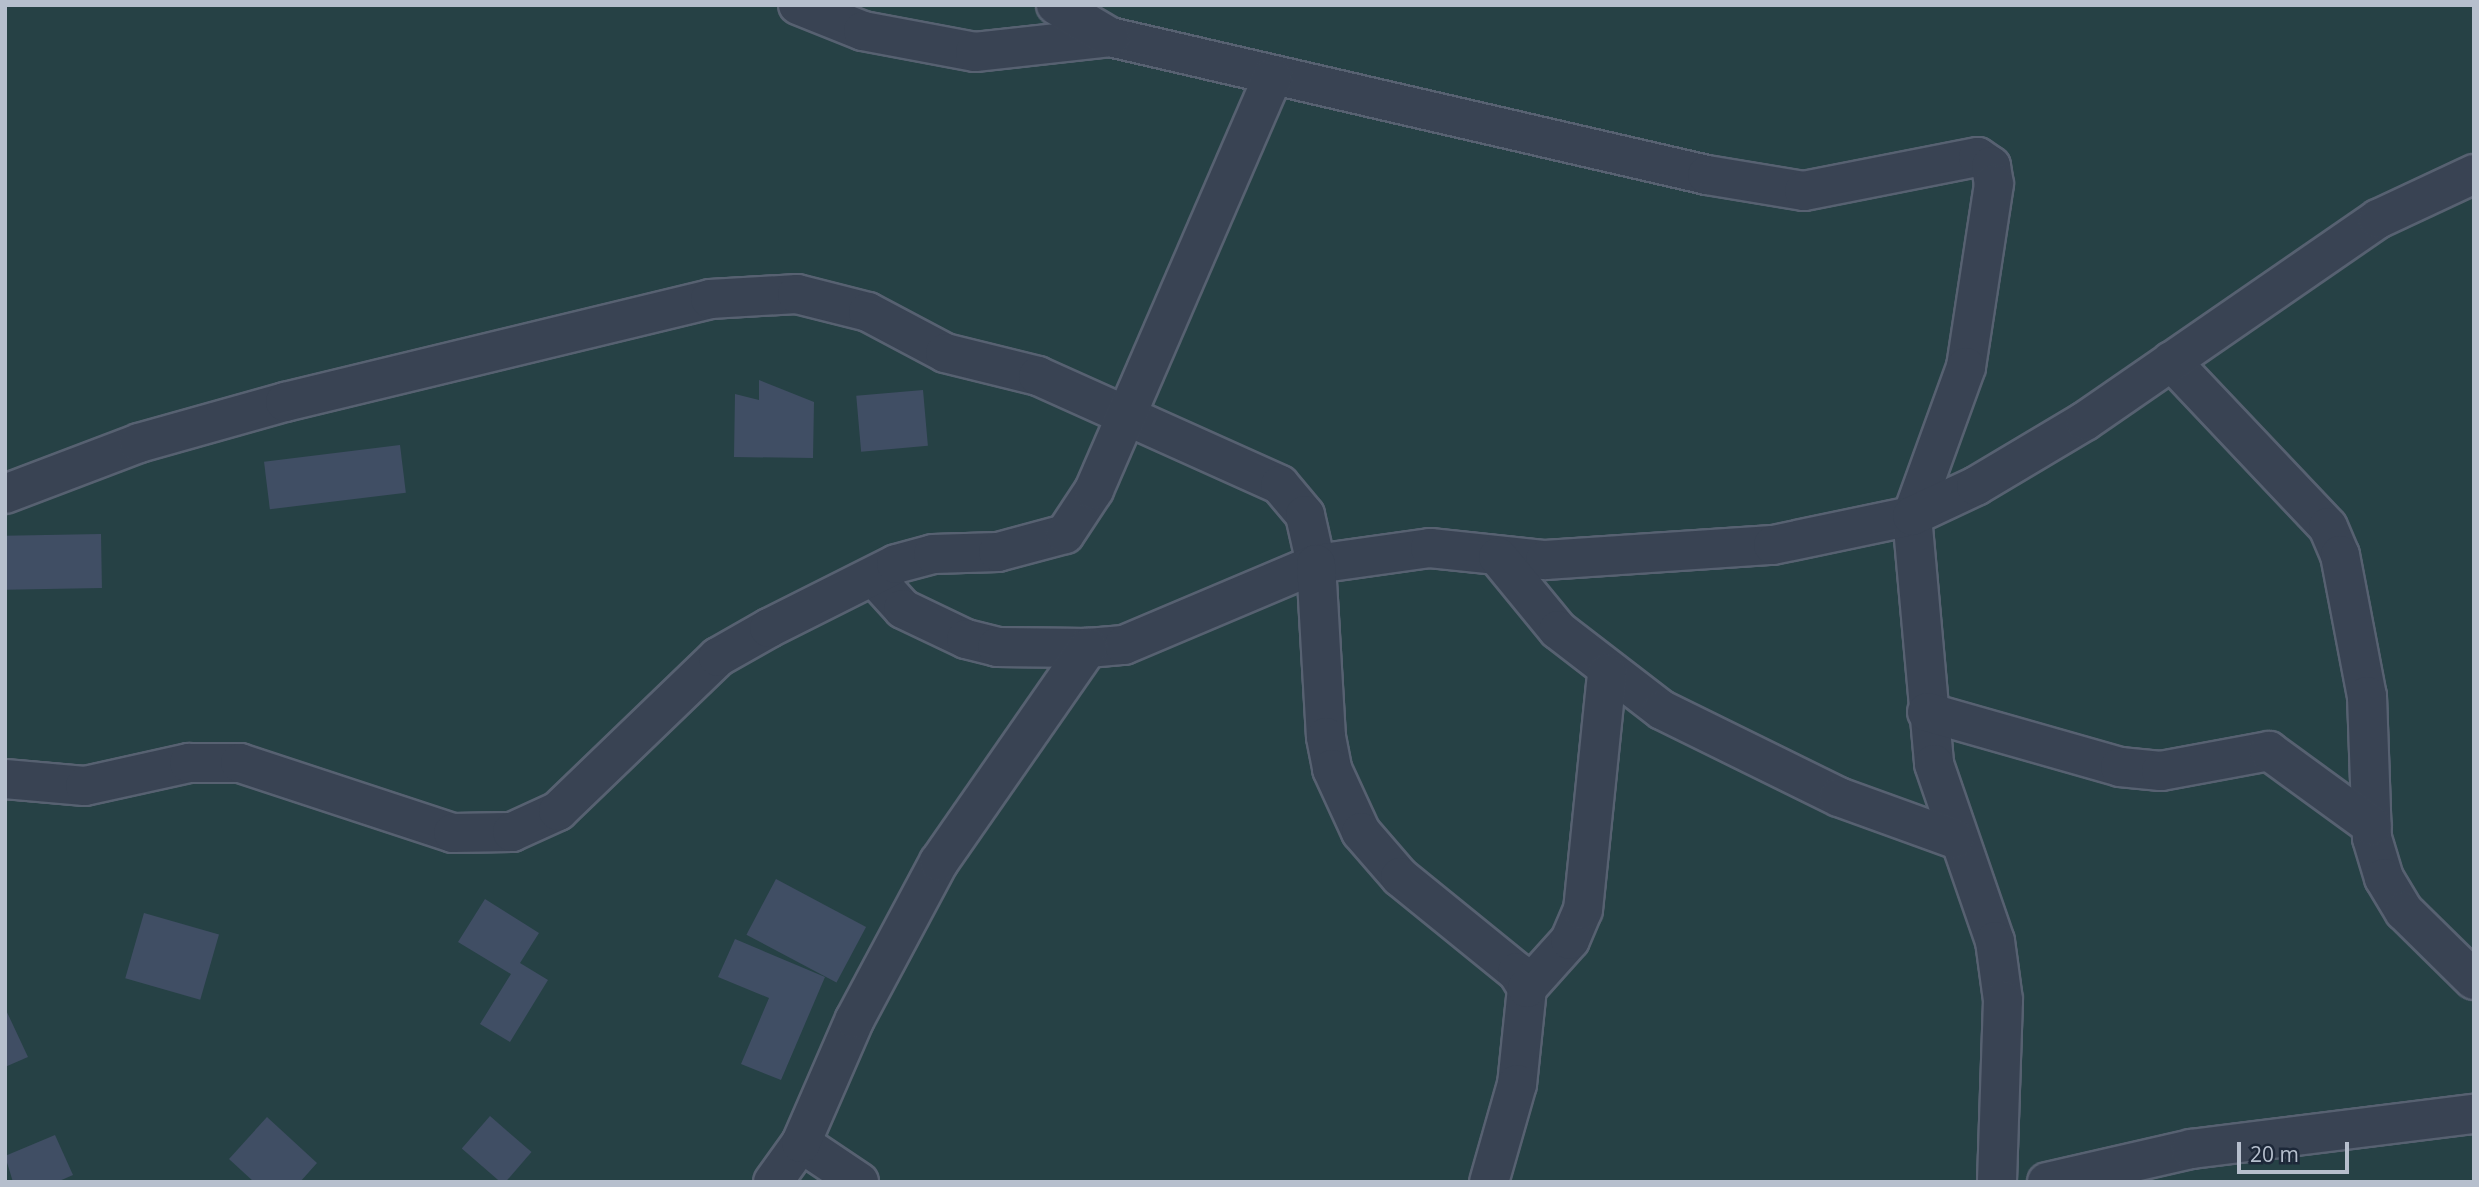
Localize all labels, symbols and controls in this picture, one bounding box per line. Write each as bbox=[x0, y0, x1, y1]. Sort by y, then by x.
scale bar bbox=[2241, 1128, 2353, 1172]
text: 20 m bbox=[2250, 1140, 2299, 1168]

